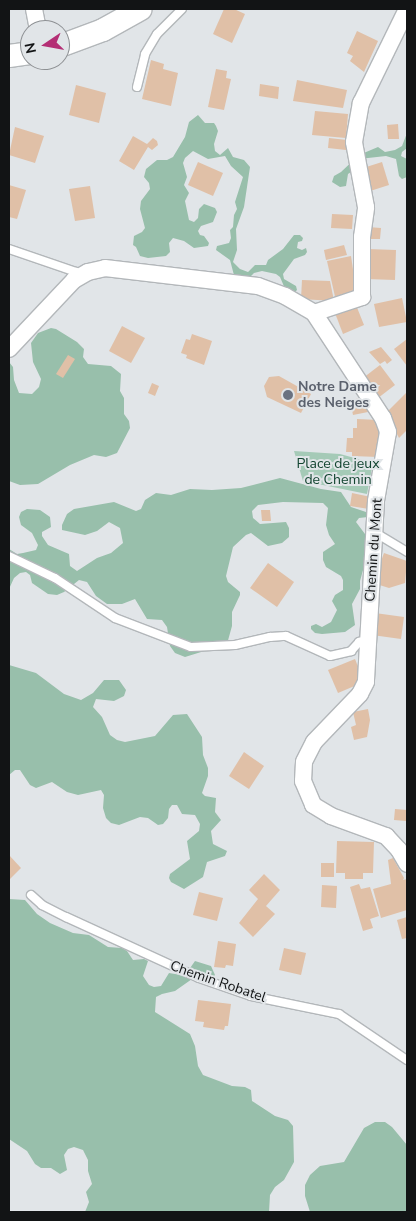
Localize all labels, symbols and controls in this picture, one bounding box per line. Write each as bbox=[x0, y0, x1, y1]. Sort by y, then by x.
north arrow bbox=[20, 20, 70, 70]
text: N bbox=[20, 41, 41, 55]
place label: Notre Dame des Neiges bbox=[298, 379, 377, 412]
marker: Notre Dame des Neiges bbox=[282, 389, 294, 401]
park label: Place de jeux de Chemin bbox=[297, 456, 379, 488]
street label: Chemin du Mont bbox=[362, 498, 386, 602]
street label: Chemin Robatel bbox=[168, 958, 268, 1006]

